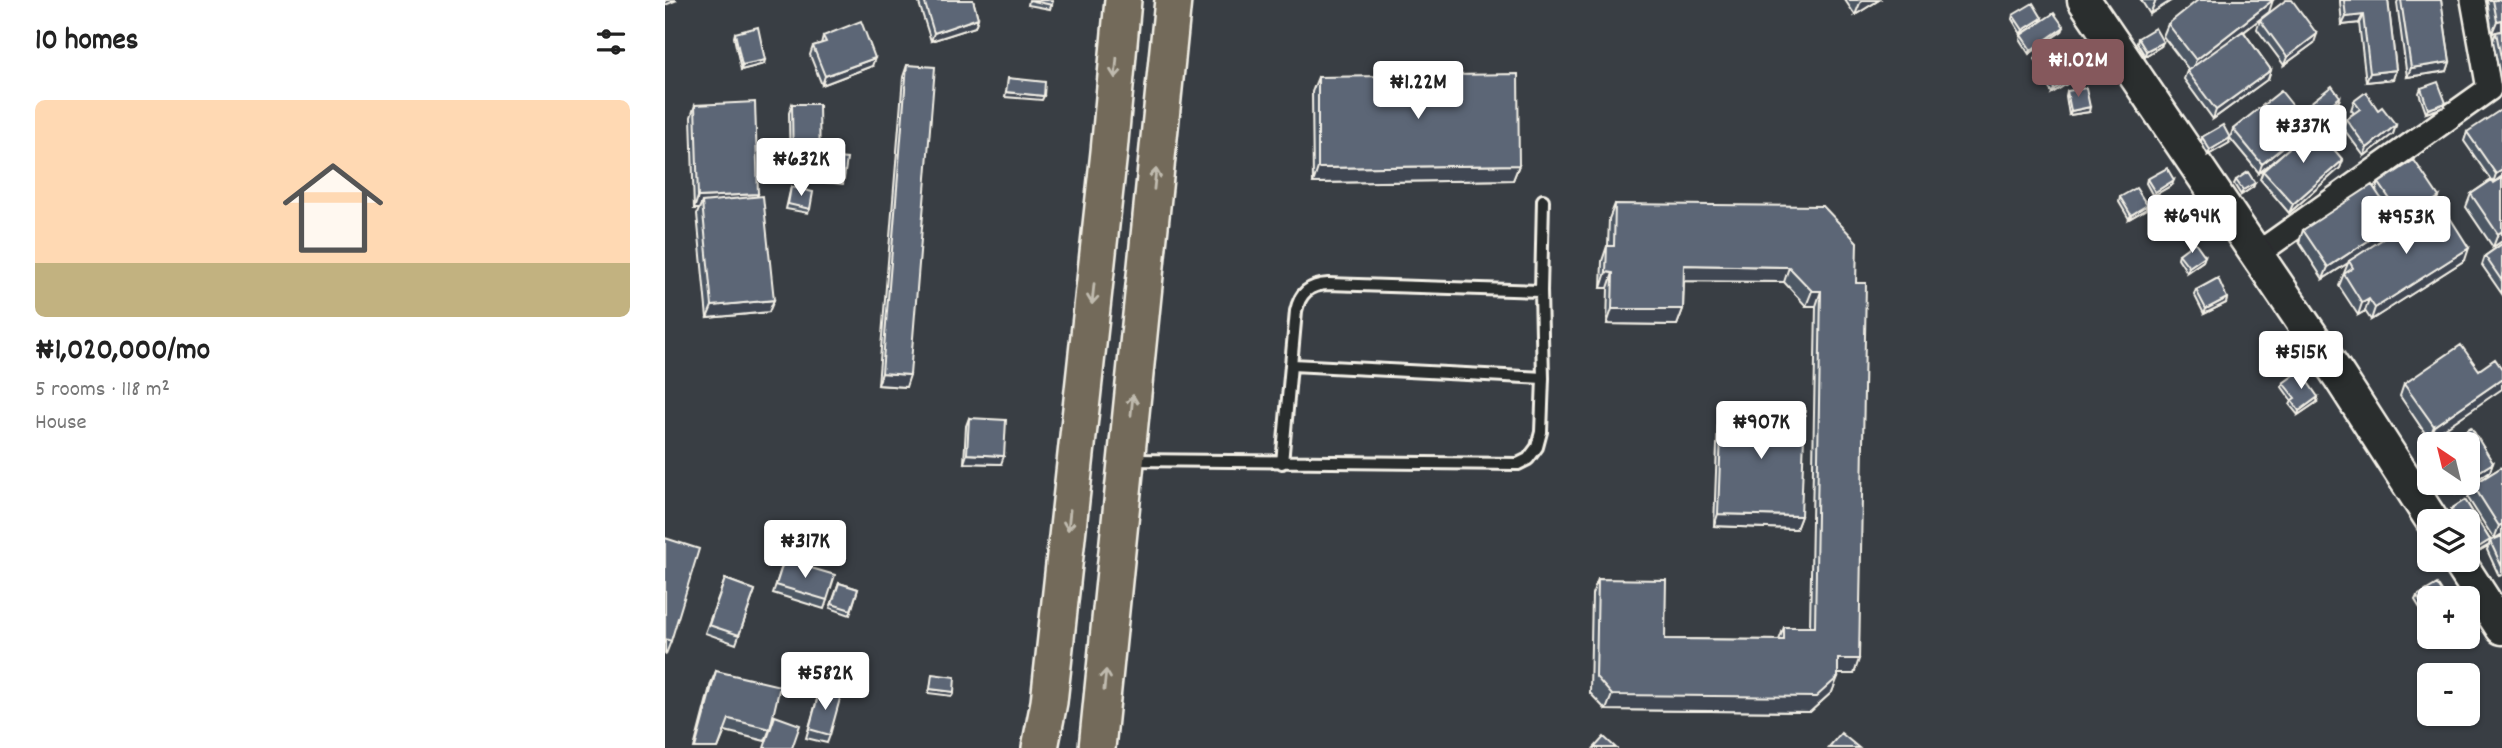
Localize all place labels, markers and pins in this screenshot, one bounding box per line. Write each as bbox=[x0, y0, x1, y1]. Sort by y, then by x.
pin: ₦1.02M bbox=[2021, 40, 2135, 99]
pin: ₦1.22M bbox=[1361, 61, 1475, 121]
pin: ₦337K bbox=[2254, 106, 2352, 165]
pin: ₦632K bbox=[752, 138, 850, 198]
pin: ₦694K bbox=[2143, 196, 2241, 255]
pin: ₦953K bbox=[2357, 196, 2455, 256]
pin: ₦515K bbox=[2252, 332, 2350, 391]
pin: ₦907K bbox=[1712, 402, 1810, 461]
pin: ₦317K bbox=[756, 520, 854, 580]
pin: ₦582K bbox=[776, 652, 874, 712]

